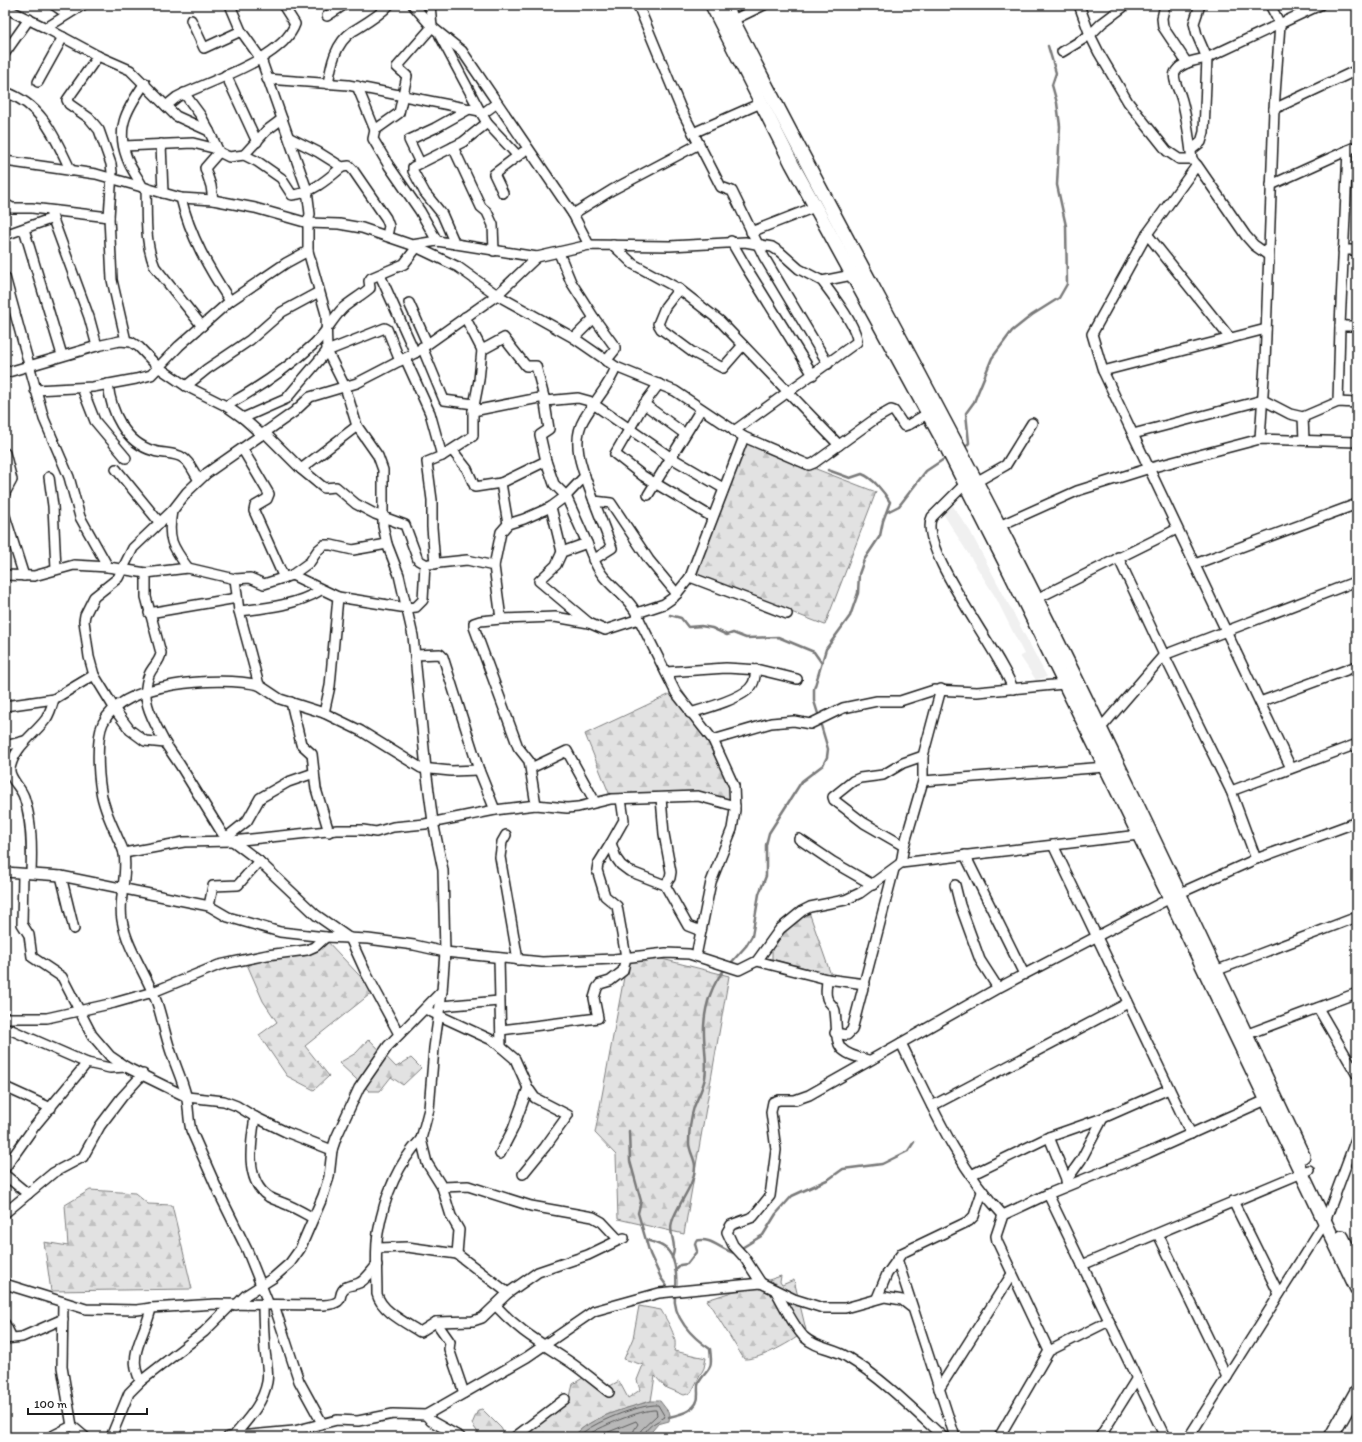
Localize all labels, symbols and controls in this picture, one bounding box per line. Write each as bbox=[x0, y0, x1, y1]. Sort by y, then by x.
scale bar bbox=[28, 1390, 147, 1416]
text: 100 m bbox=[34, 1397, 67, 1411]

